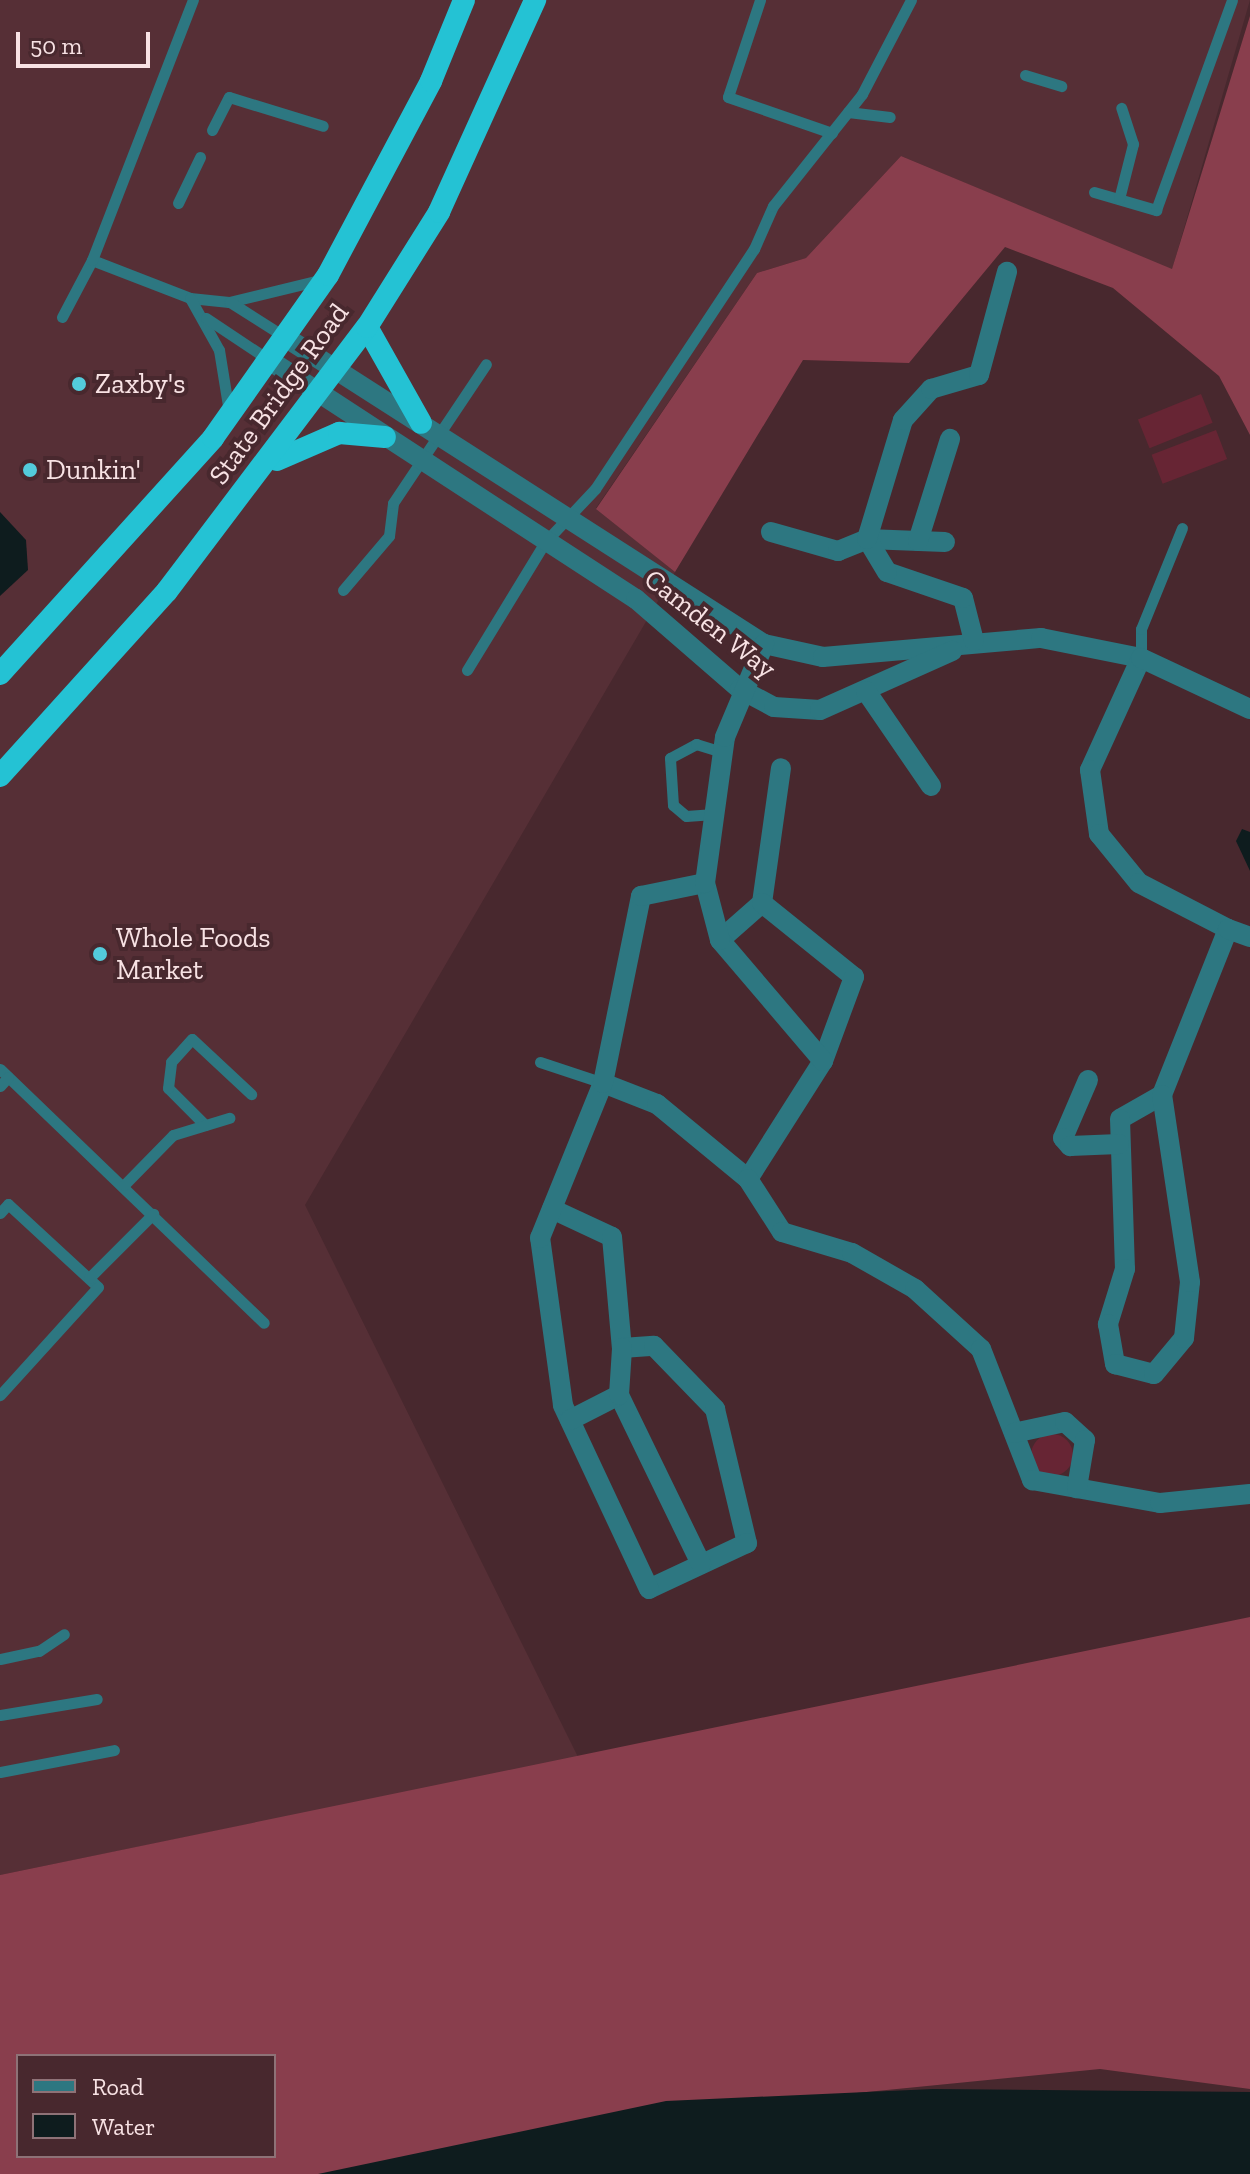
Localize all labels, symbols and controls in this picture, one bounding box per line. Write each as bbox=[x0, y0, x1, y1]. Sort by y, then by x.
scale bar bbox=[20, 16, 154, 66]
text: 50 m bbox=[30, 31, 82, 60]
street label: State Bridge Road bbox=[202, 297, 356, 491]
place label: Zaxby's bbox=[95, 367, 185, 401]
marker: Zaxby's bbox=[70, 375, 88, 393]
place label: Dunkin' bbox=[46, 453, 141, 487]
marker: Dunkin' bbox=[21, 461, 39, 479]
street label: Camden Way bbox=[637, 562, 783, 686]
place label: Whole Foods Market bbox=[116, 921, 271, 987]
marker: Whole Foods Market bbox=[91, 945, 109, 963]
legend bbox=[16, 2054, 276, 2158]
text: Road bbox=[92, 2072, 144, 2101]
text: Water bbox=[92, 2112, 155, 2141]

